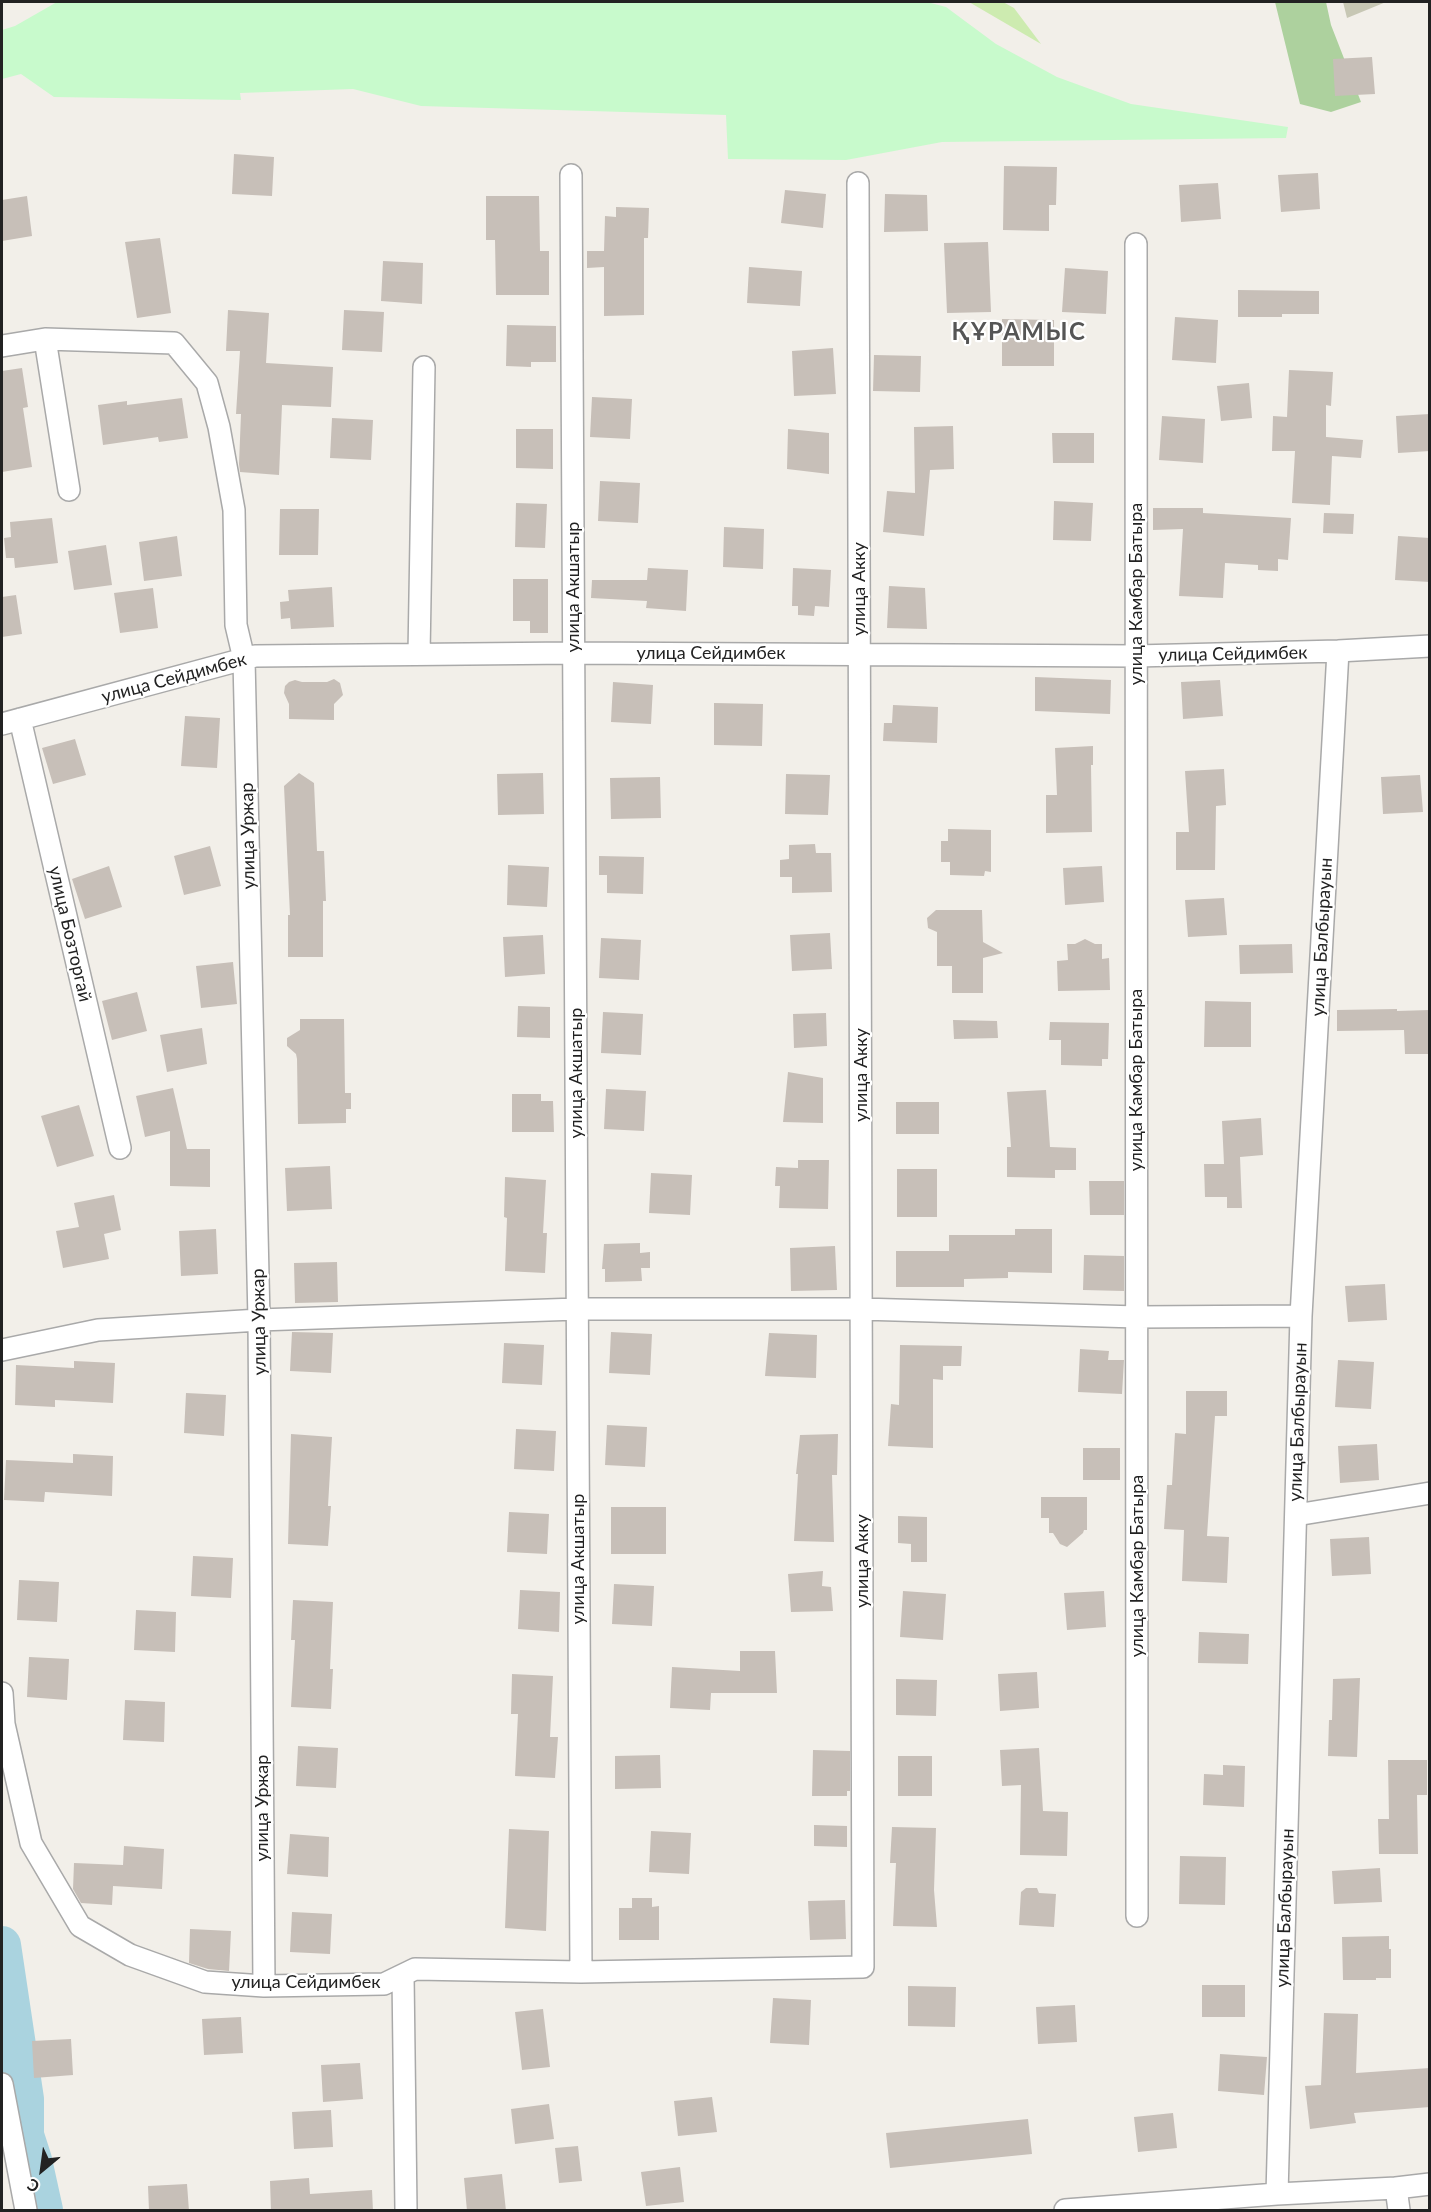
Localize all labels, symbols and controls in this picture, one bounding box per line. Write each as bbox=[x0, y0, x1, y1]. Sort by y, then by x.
district label: ҚҰРАМЫС bbox=[952, 318, 1086, 346]
street label: улица Камбар Батыра bbox=[1125, 503, 1147, 685]
street label: улица Акшатыр bbox=[562, 522, 584, 652]
street label: улица Акку bbox=[848, 542, 870, 636]
street label: улица Сейдимбек bbox=[636, 642, 786, 664]
street label: улица Сейдимбек bbox=[1158, 642, 1308, 666]
street label: улица Сейдимбек bbox=[99, 648, 249, 708]
street label: улица Уржар bbox=[236, 782, 260, 890]
street label: улица Балбырауын bbox=[1307, 857, 1337, 1017]
street label: улица Бозторгай bbox=[44, 864, 96, 1004]
street label: улица Камбар Батыра bbox=[1125, 989, 1147, 1171]
street label: улица Акшатыр bbox=[565, 1008, 587, 1138]
street label: улица Акку bbox=[850, 1028, 872, 1122]
street label: улица Уржар bbox=[247, 1268, 271, 1376]
street label: улица Балбырауын bbox=[1284, 1342, 1312, 1502]
street label: улица Камбар Батыра bbox=[1126, 1475, 1148, 1657]
street label: улица Акшатыр bbox=[567, 1494, 589, 1624]
street label: улица Акку bbox=[851, 1514, 873, 1608]
street label: улица Уржар bbox=[251, 1755, 273, 1861]
street label: улица Балбырауын bbox=[1271, 1828, 1299, 1988]
street label: улица Сейдимбек bbox=[231, 1971, 381, 1993]
north arrow bbox=[12, 2140, 72, 2200]
text: С bbox=[24, 2175, 42, 2197]

